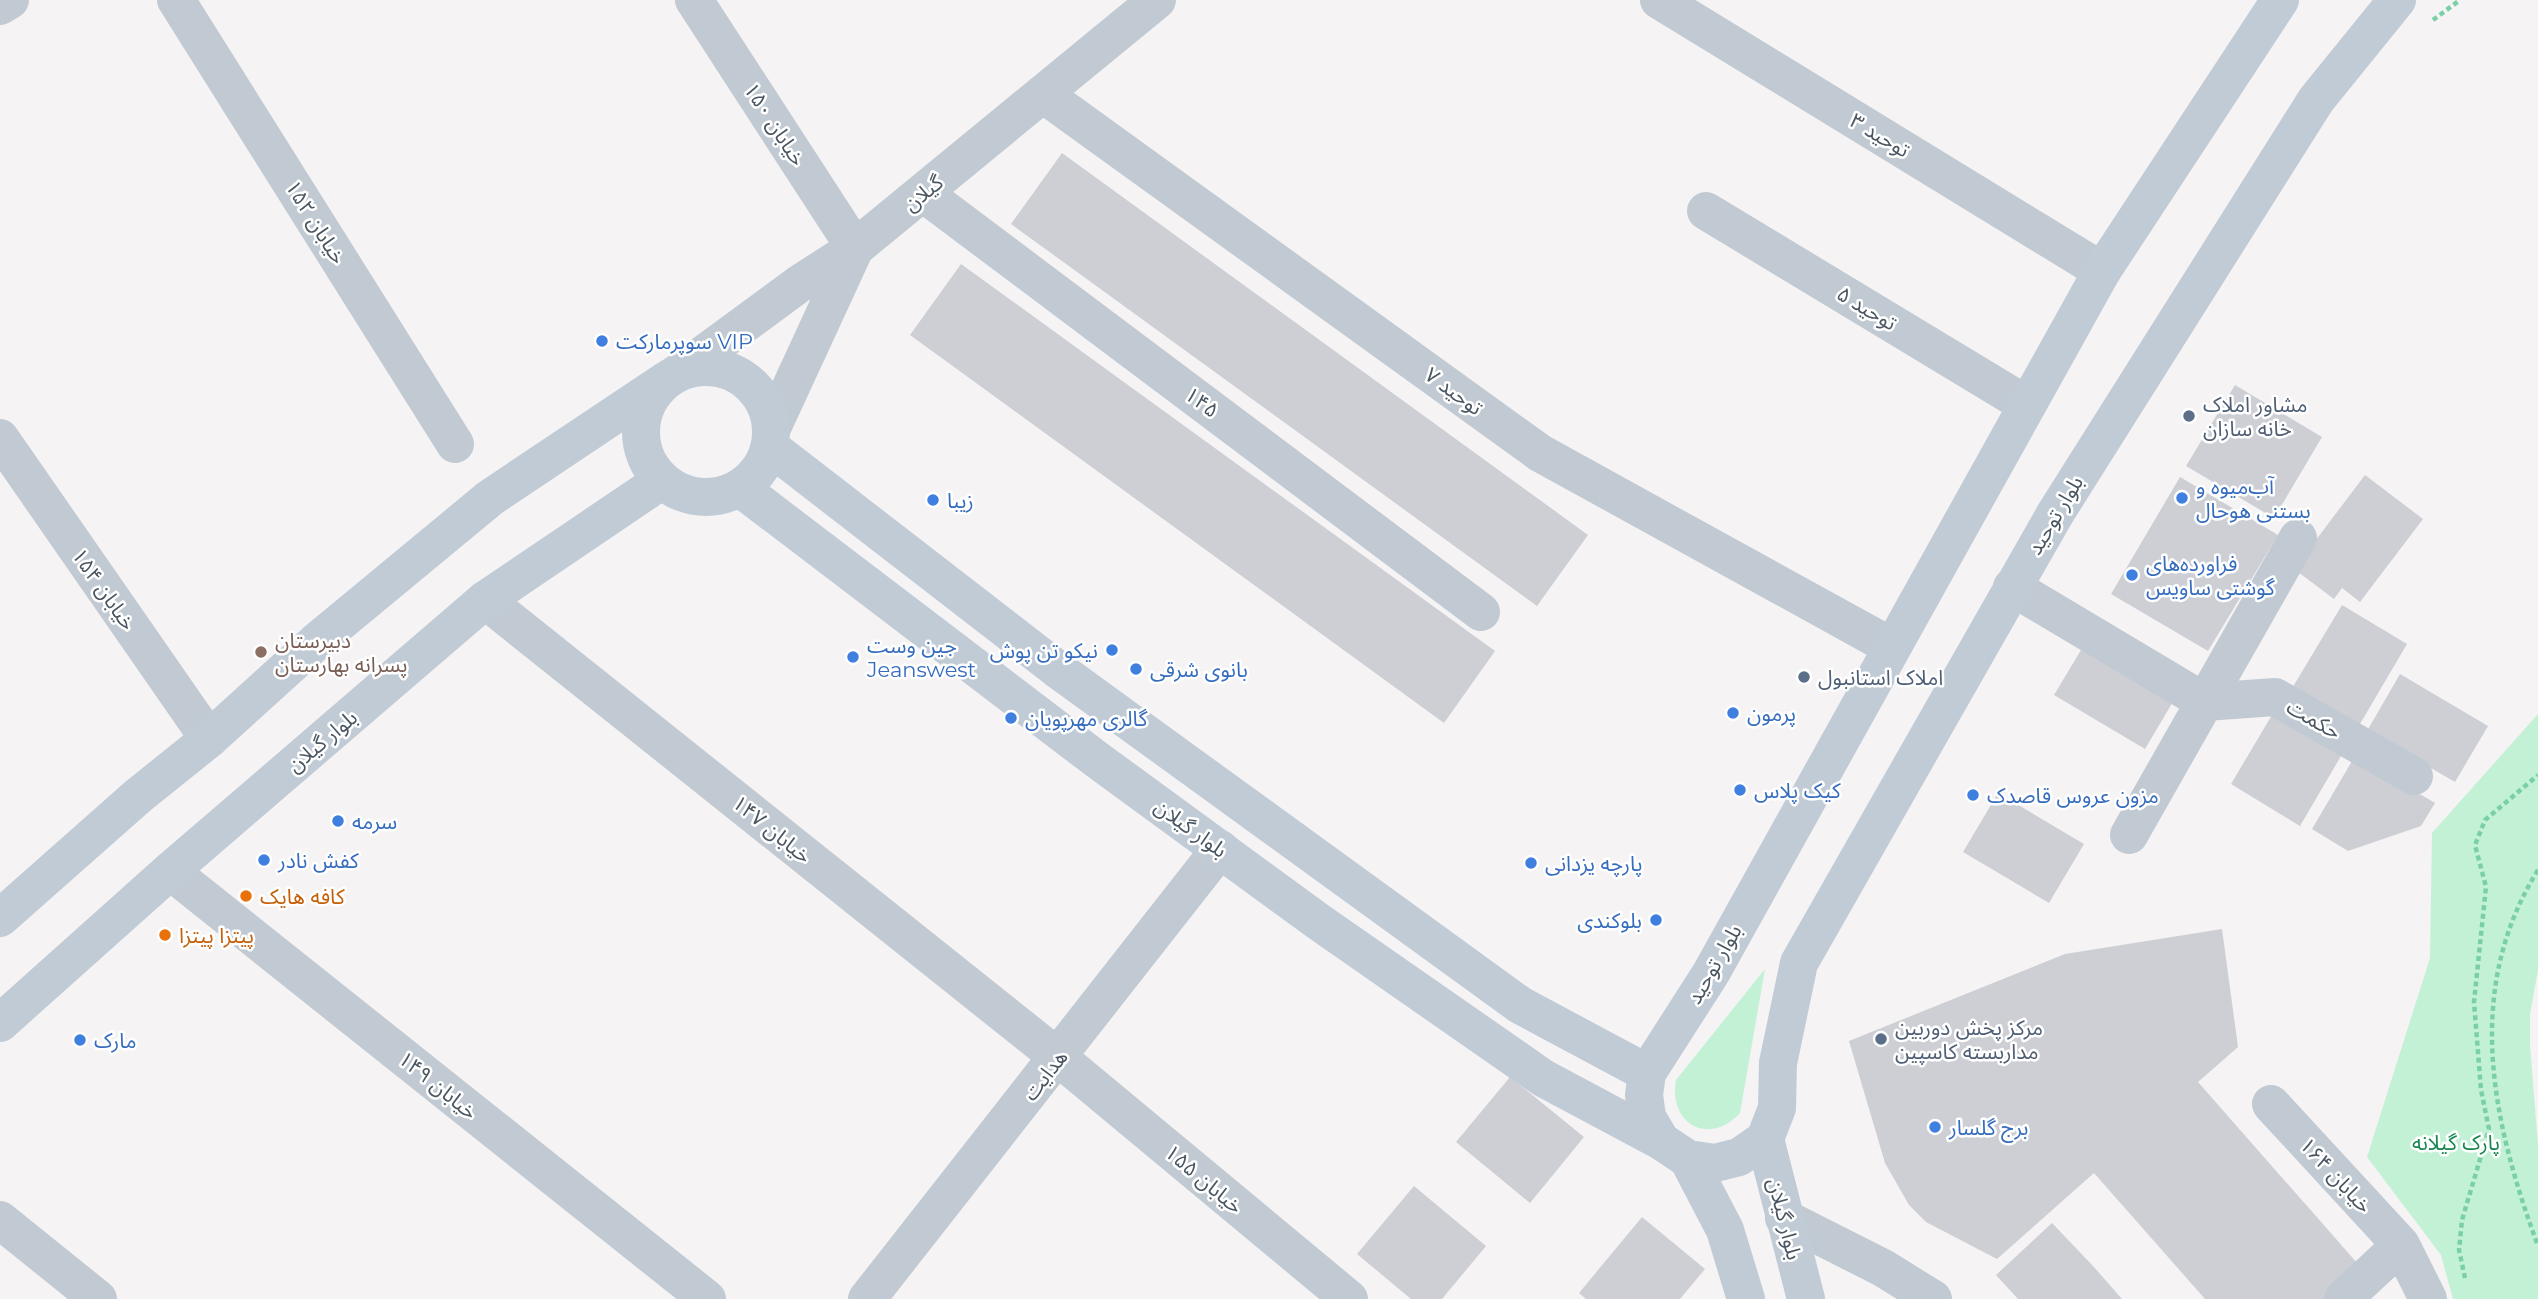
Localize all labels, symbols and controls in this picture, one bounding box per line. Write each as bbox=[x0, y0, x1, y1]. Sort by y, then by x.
street label: خیابان ۱۵۰ bbox=[739, 78, 811, 170]
street label: توحید ۳ bbox=[1846, 108, 1914, 162]
street label: گیلان bbox=[898, 169, 948, 216]
street label: خیابان ۱۵۲ bbox=[280, 176, 352, 268]
street label: توحید ۵ bbox=[1833, 281, 1901, 335]
place label: سوپرمارکت VIP bbox=[616, 329, 753, 355]
marker: سوپرمارکت VIP bbox=[594, 333, 610, 349]
street label: توحید ۷ bbox=[1420, 362, 1488, 420]
street label: ۱۴۵ bbox=[1180, 381, 1224, 423]
place label: مشاور املاک خانه سازان bbox=[2203, 392, 2308, 441]
marker: مشاور املاک خانه سازان bbox=[2181, 408, 2197, 424]
street label: بلوار توحید bbox=[2022, 471, 2088, 559]
place label: آب‌میوه و بستنی هوحال bbox=[2196, 474, 2311, 523]
place label: زیبا bbox=[947, 488, 974, 513]
marker: آب‌میوه و بستنی هوحال bbox=[2174, 490, 2190, 506]
marker: زیبا bbox=[925, 492, 941, 508]
street label: خیابان ۱۵۴ bbox=[67, 543, 141, 635]
place label: فراورده‌های گوشتی ساویس bbox=[2146, 551, 2275, 600]
marker: فراورده‌های گوشتی ساویس bbox=[2124, 567, 2140, 583]
place label: دبیرستان پسرانه بهارستان bbox=[275, 628, 408, 678]
place label: جین وست Jeanswest bbox=[866, 633, 976, 682]
place label: نیکو تن پوش bbox=[990, 638, 1098, 664]
marker: نیکو تن پوش bbox=[1104, 642, 1120, 658]
marker: دبیرستان پسرانه بهارستان bbox=[253, 644, 269, 660]
marker: جین وست Jeanswest bbox=[845, 649, 861, 665]
place label: بانوی شرقی bbox=[1150, 657, 1248, 682]
marker: بانوی شرقی bbox=[1128, 661, 1144, 677]
place label: املاک استانبول bbox=[1818, 665, 1943, 690]
marker: املاک استانبول bbox=[1796, 669, 1812, 685]
street label: حکمت bbox=[2283, 694, 2345, 744]
place label: پرمون bbox=[1747, 701, 1796, 727]
street label: بلوار گیلان bbox=[282, 705, 362, 777]
marker: پرمون bbox=[1725, 705, 1741, 721]
place label: گالری مهرپویان bbox=[1025, 706, 1148, 732]
marker: گالری مهرپویان bbox=[1003, 710, 1019, 726]
place label: کیک پلاس bbox=[1754, 778, 1841, 804]
marker: کیک پلاس bbox=[1732, 782, 1748, 798]
place label: مزون عروس قاصدک bbox=[1987, 783, 2159, 808]
marker: مزون عروس قاصدک bbox=[1965, 787, 1981, 803]
street label: خیابان ۱۴۷ bbox=[728, 790, 816, 868]
street label: بلوار گیلان bbox=[1150, 793, 1232, 863]
place label: سرمه bbox=[352, 809, 397, 834]
marker: سرمه bbox=[330, 813, 346, 829]
place label: کفش نادر bbox=[277, 848, 359, 873]
place label: پارچه یزدانی bbox=[1545, 851, 1642, 877]
marker: کفش نادر bbox=[256, 852, 272, 868]
marker: پارچه یزدانی bbox=[1523, 855, 1539, 871]
place label: کافه هایک bbox=[260, 884, 345, 909]
marker: کافه هایک bbox=[238, 888, 254, 904]
place label: بلوکندی bbox=[1577, 908, 1642, 933]
marker: بلوکندی bbox=[1648, 912, 1664, 928]
street label: بلوار توحید bbox=[1681, 920, 1747, 1008]
place label: پیتزا پیتزا bbox=[179, 923, 254, 949]
marker: پیتزا پیتزا bbox=[157, 927, 173, 943]
place label: مرکز پخش دوربین مداربسته کاسپین bbox=[1895, 1015, 2043, 1065]
place label: مارک bbox=[94, 1028, 136, 1053]
marker: مرکز پخش دوربین مداربسته کاسپین bbox=[1873, 1031, 1889, 1047]
marker: مارک bbox=[72, 1032, 88, 1048]
street label: هدایت bbox=[1017, 1045, 1073, 1105]
street label: خیابان ۱۴۹ bbox=[394, 1046, 482, 1124]
place label: برج گلسار bbox=[1948, 1115, 2029, 1143]
marker: برج گلسار bbox=[1927, 1119, 1943, 1135]
park label: پارک گیلانه bbox=[2412, 1130, 2500, 1156]
street label: خیابان ۱۶۴ bbox=[2295, 1132, 2377, 1218]
street label: خیابان ۱۵۵ bbox=[1160, 1139, 1248, 1219]
street label: بلوار گیلان bbox=[1763, 1175, 1807, 1263]

